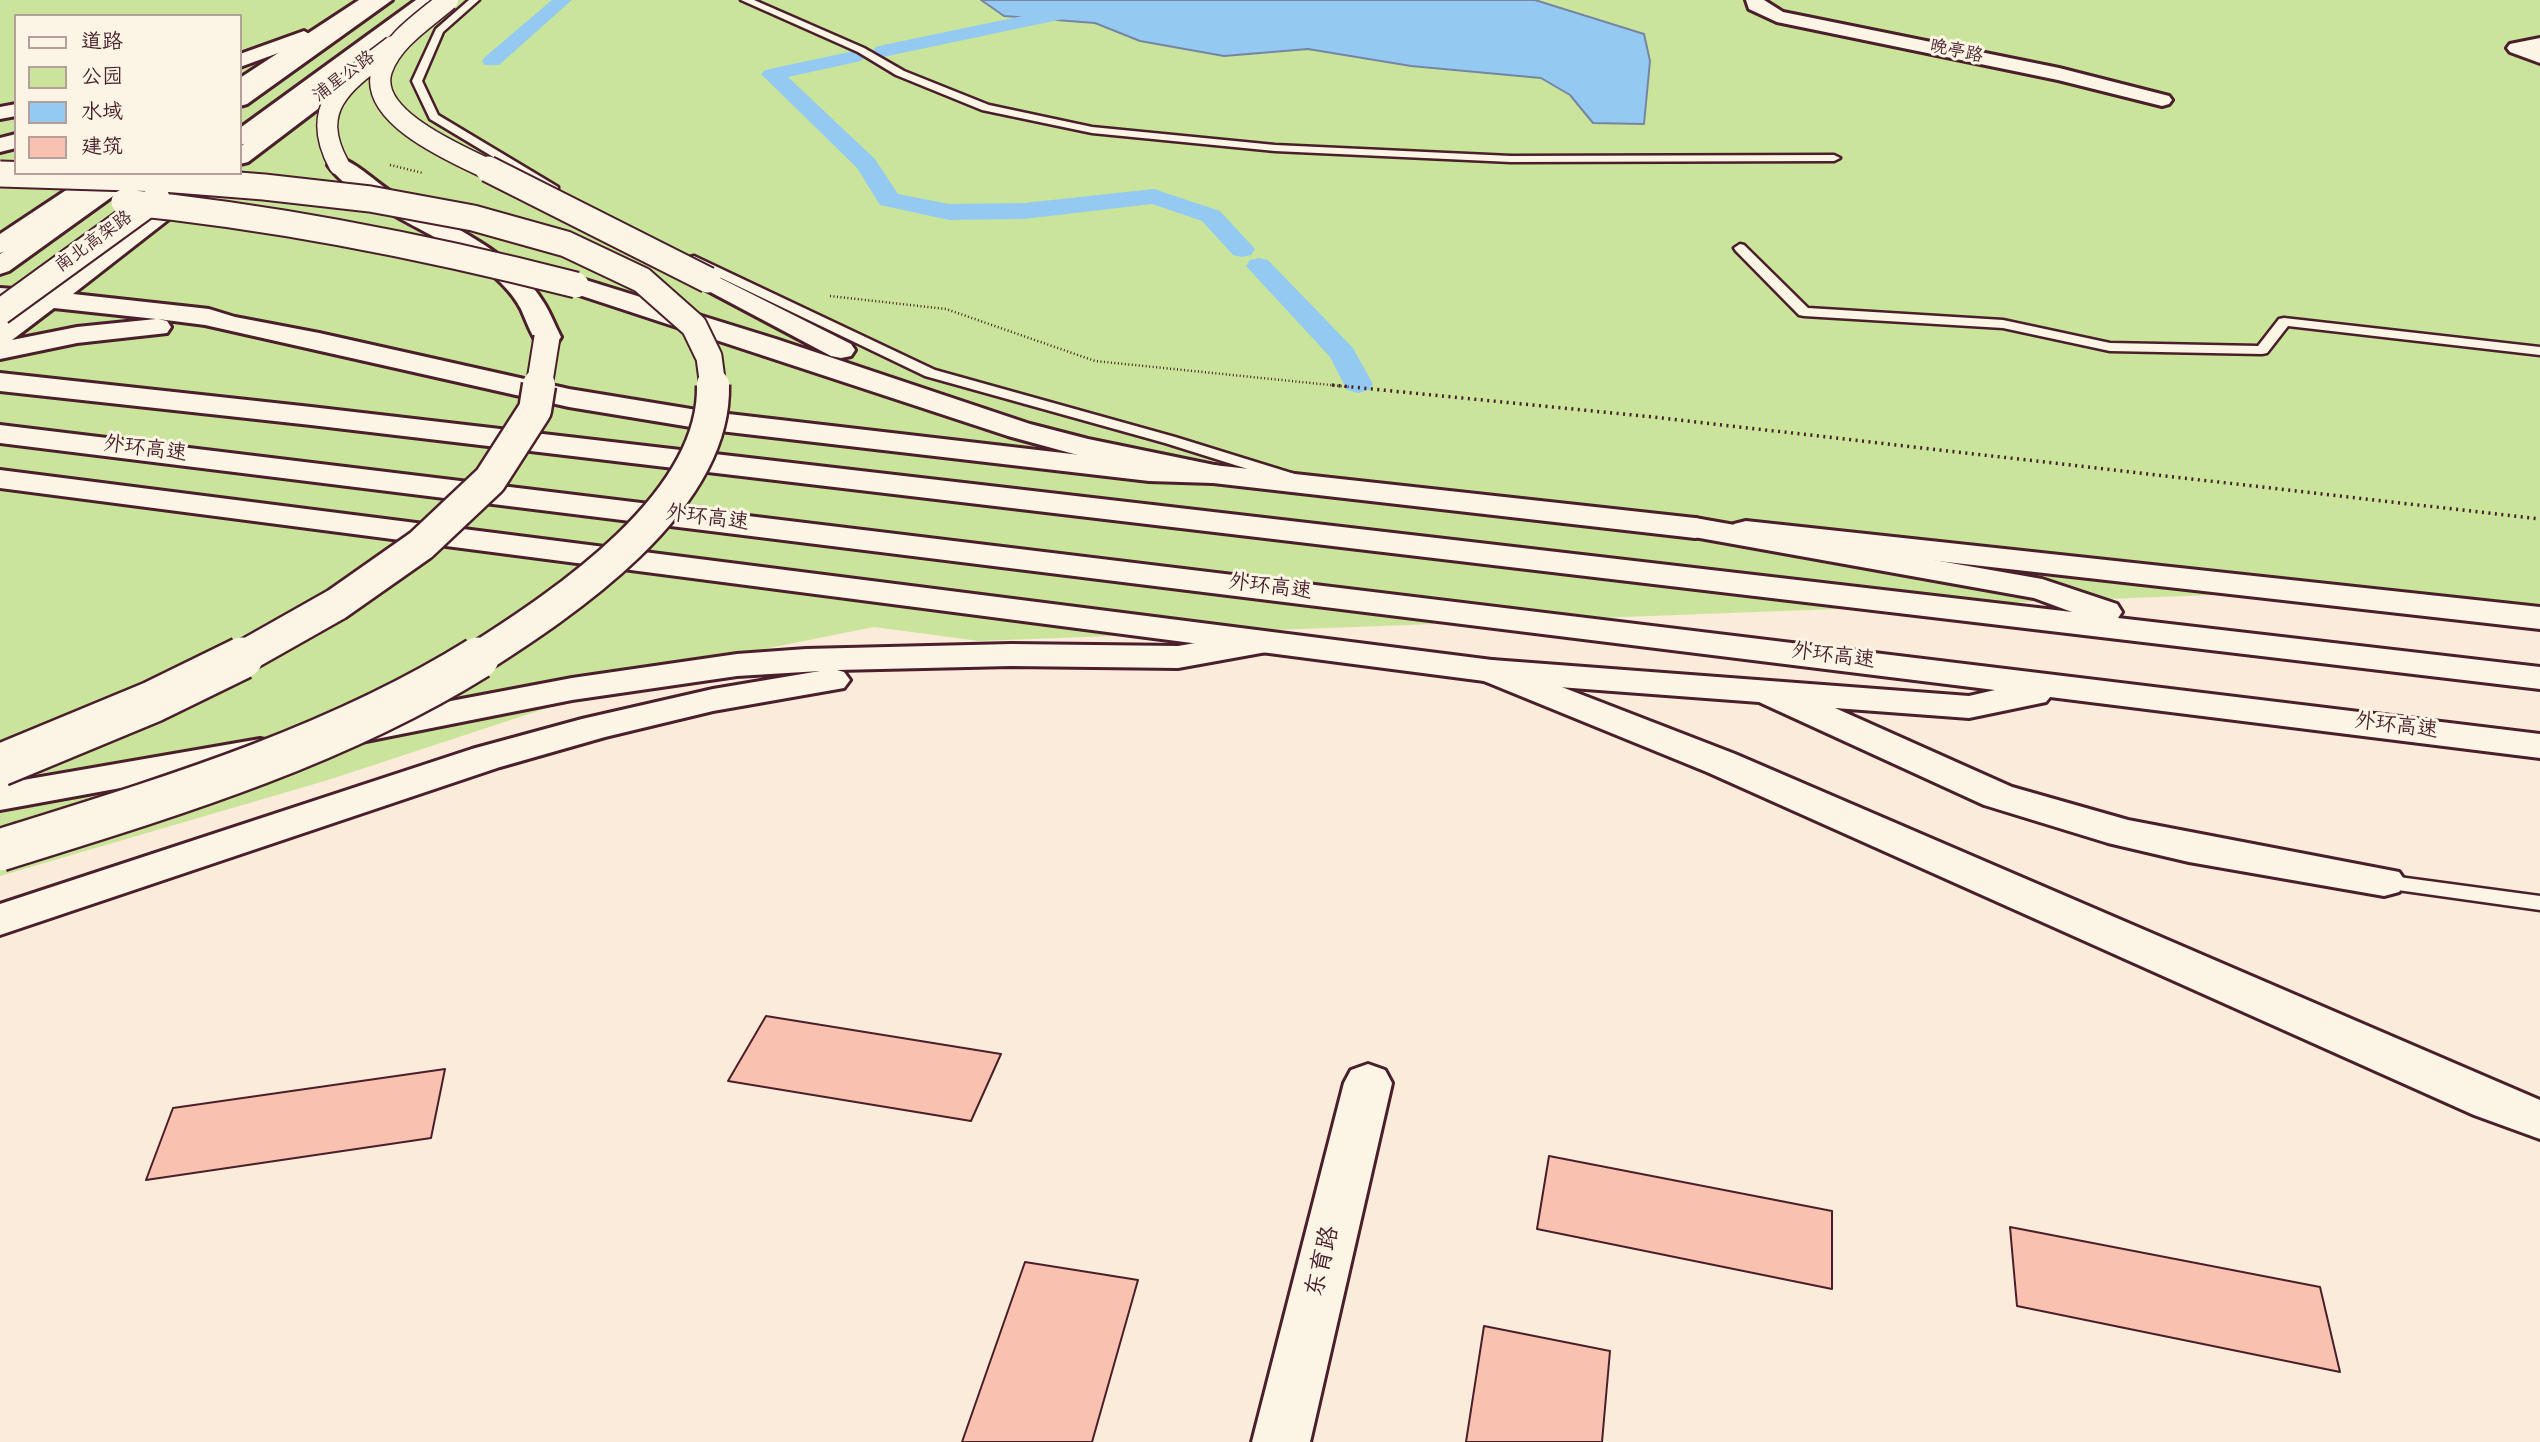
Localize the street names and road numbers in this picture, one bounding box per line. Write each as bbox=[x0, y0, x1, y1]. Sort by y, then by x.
street label: 晚亭路 bbox=[1927, 37, 1985, 69]
street label: 浦星公路 bbox=[310, 48, 380, 108]
street label: 南北高架路 bbox=[52, 208, 138, 278]
street label: 外环高速 bbox=[102, 433, 188, 469]
street label: 外环高速 bbox=[664, 502, 750, 538]
street label: 外环高速 bbox=[1227, 571, 1313, 607]
street label: 外环高速 bbox=[1790, 640, 1876, 676]
street label: 外环高速 bbox=[2353, 710, 2439, 746]
street label: 东育路 bbox=[1302, 1224, 1348, 1300]

